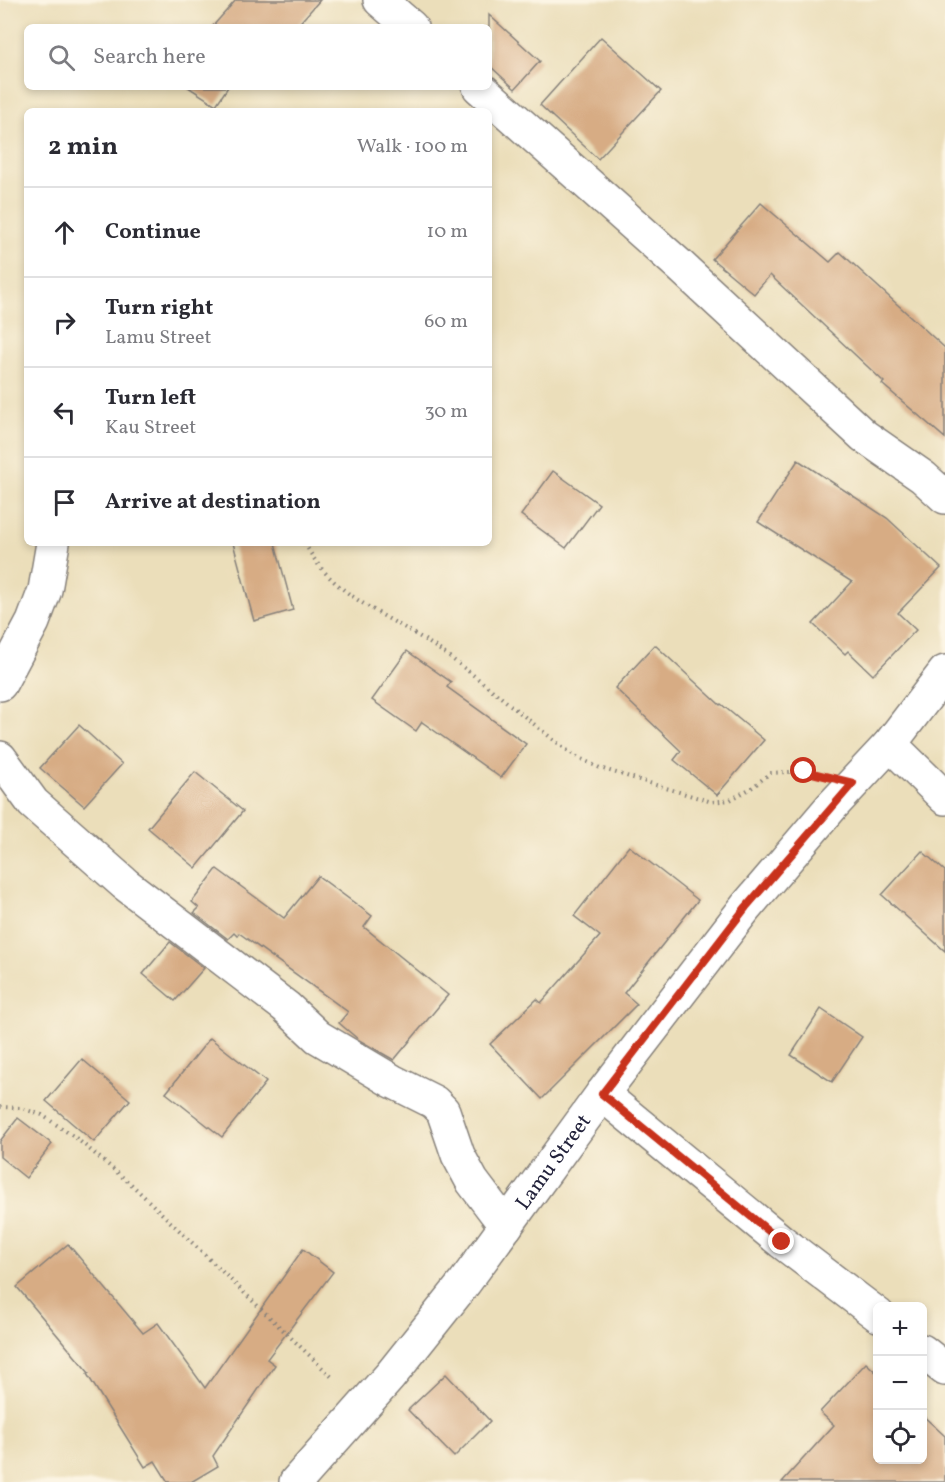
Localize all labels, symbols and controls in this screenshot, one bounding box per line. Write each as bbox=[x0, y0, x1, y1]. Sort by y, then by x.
search box bbox=[24, 24, 492, 90]
icon: search bbox=[45, 41, 78, 74]
text: Search here bbox=[93, 42, 206, 73]
text: 2 min bbox=[48, 129, 118, 165]
text: Walk · 100 m bbox=[357, 133, 468, 161]
icon: ahead bbox=[48, 216, 81, 249]
text: Continue bbox=[105, 217, 201, 248]
text: 10 m bbox=[427, 218, 468, 246]
text: Turn right bbox=[105, 293, 213, 324]
icon: right bbox=[48, 306, 81, 339]
text: 60 m bbox=[424, 308, 468, 336]
text: Lamu Street bbox=[105, 324, 212, 352]
text: Turn left bbox=[105, 383, 196, 414]
icon: left bbox=[48, 396, 81, 429]
text: 30 m bbox=[424, 398, 468, 426]
text: Kau Street bbox=[105, 414, 196, 442]
icon: arrive bbox=[48, 486, 81, 519]
text: Arrive at destination bbox=[105, 487, 321, 518]
route start bbox=[790, 757, 816, 783]
street label: Lamu Street bbox=[509, 1109, 599, 1216]
route end bbox=[768, 1228, 794, 1254]
map controls bbox=[873, 1302, 927, 1464]
button: + bbox=[873, 1302, 927, 1356]
button: − bbox=[873, 1356, 927, 1410]
button: locate bbox=[873, 1410, 927, 1464]

